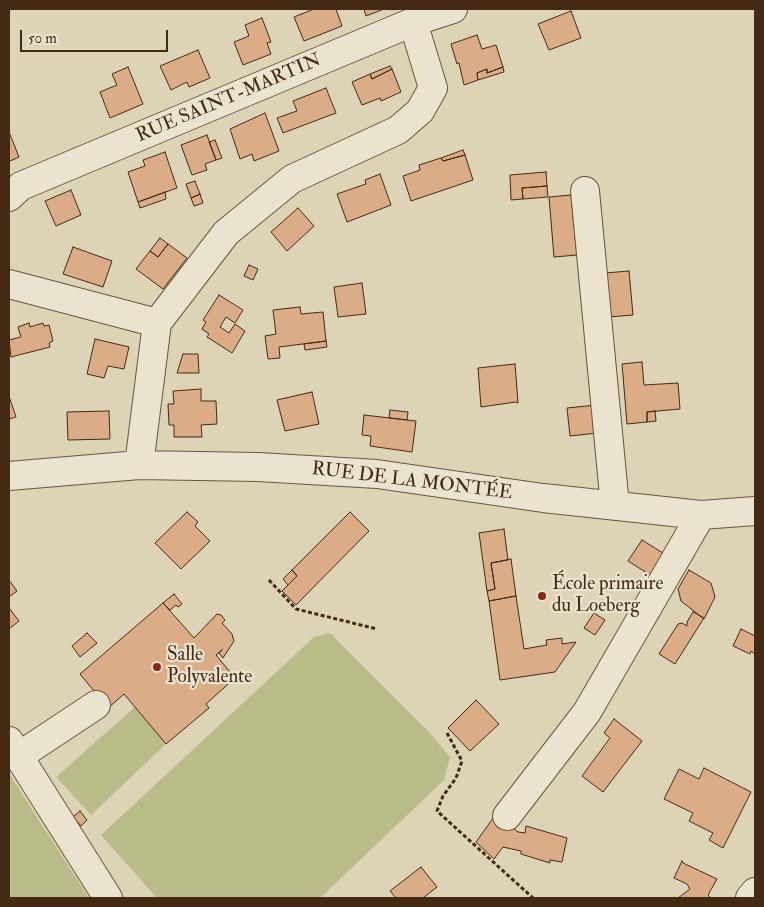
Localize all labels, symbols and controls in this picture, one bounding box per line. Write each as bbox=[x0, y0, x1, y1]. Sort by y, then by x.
scale bar bbox=[22, 20, 170, 52]
text: 50 m bbox=[28, 29, 57, 48]
street label: RUE SAINT-MARTIN bbox=[133, 50, 325, 148]
street label: RUE DE LA MONTÉE bbox=[310, 458, 514, 506]
place label: École primaire du Loeberg bbox=[552, 574, 663, 618]
marker: École primaire du Loeberg bbox=[536, 590, 548, 602]
place label: Salle Polyvalente bbox=[167, 645, 252, 689]
marker: Salle Polyvalente bbox=[151, 661, 163, 673]

